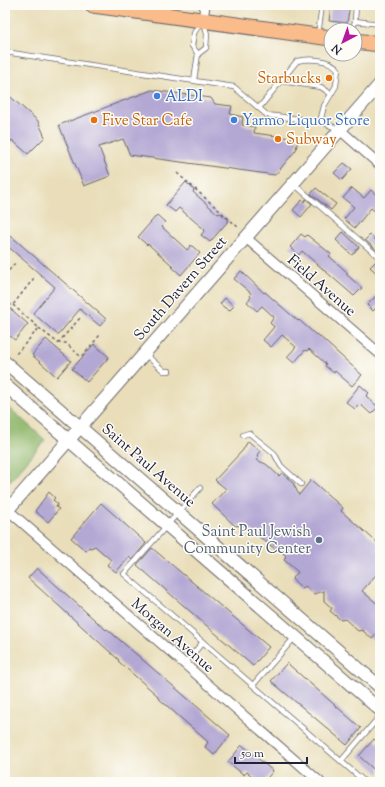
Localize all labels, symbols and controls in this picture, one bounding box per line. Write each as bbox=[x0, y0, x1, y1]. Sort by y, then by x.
north arrow bbox=[323, 22, 363, 62]
text: N bbox=[328, 40, 346, 58]
place label: Starbucks bbox=[257, 69, 321, 90]
marker: Starbucks bbox=[324, 73, 334, 83]
place label: ALDI bbox=[165, 87, 203, 108]
marker: ALDI bbox=[152, 91, 162, 101]
place label: Five Star Cafe bbox=[102, 111, 192, 132]
place label: Yarmo Liquor Store bbox=[242, 111, 370, 132]
marker: Five Star Cafe bbox=[89, 115, 99, 125]
marker: Yarmo Liquor Store bbox=[229, 115, 239, 125]
place label: Subway bbox=[286, 130, 337, 151]
marker: Subway bbox=[273, 134, 283, 144]
street label: South Davern Street bbox=[130, 232, 232, 346]
street label: Field Avenue bbox=[282, 250, 360, 322]
street label: Saint Paul Avenue bbox=[97, 419, 200, 513]
place label: Saint Paul Jewish Community Center bbox=[184, 522, 311, 560]
marker: Saint Paul Jewish Community Center bbox=[314, 535, 324, 545]
street label: Morgan Avenue bbox=[126, 594, 218, 678]
scale bar bbox=[235, 739, 307, 765]
text: 50 m bbox=[240, 745, 264, 763]

